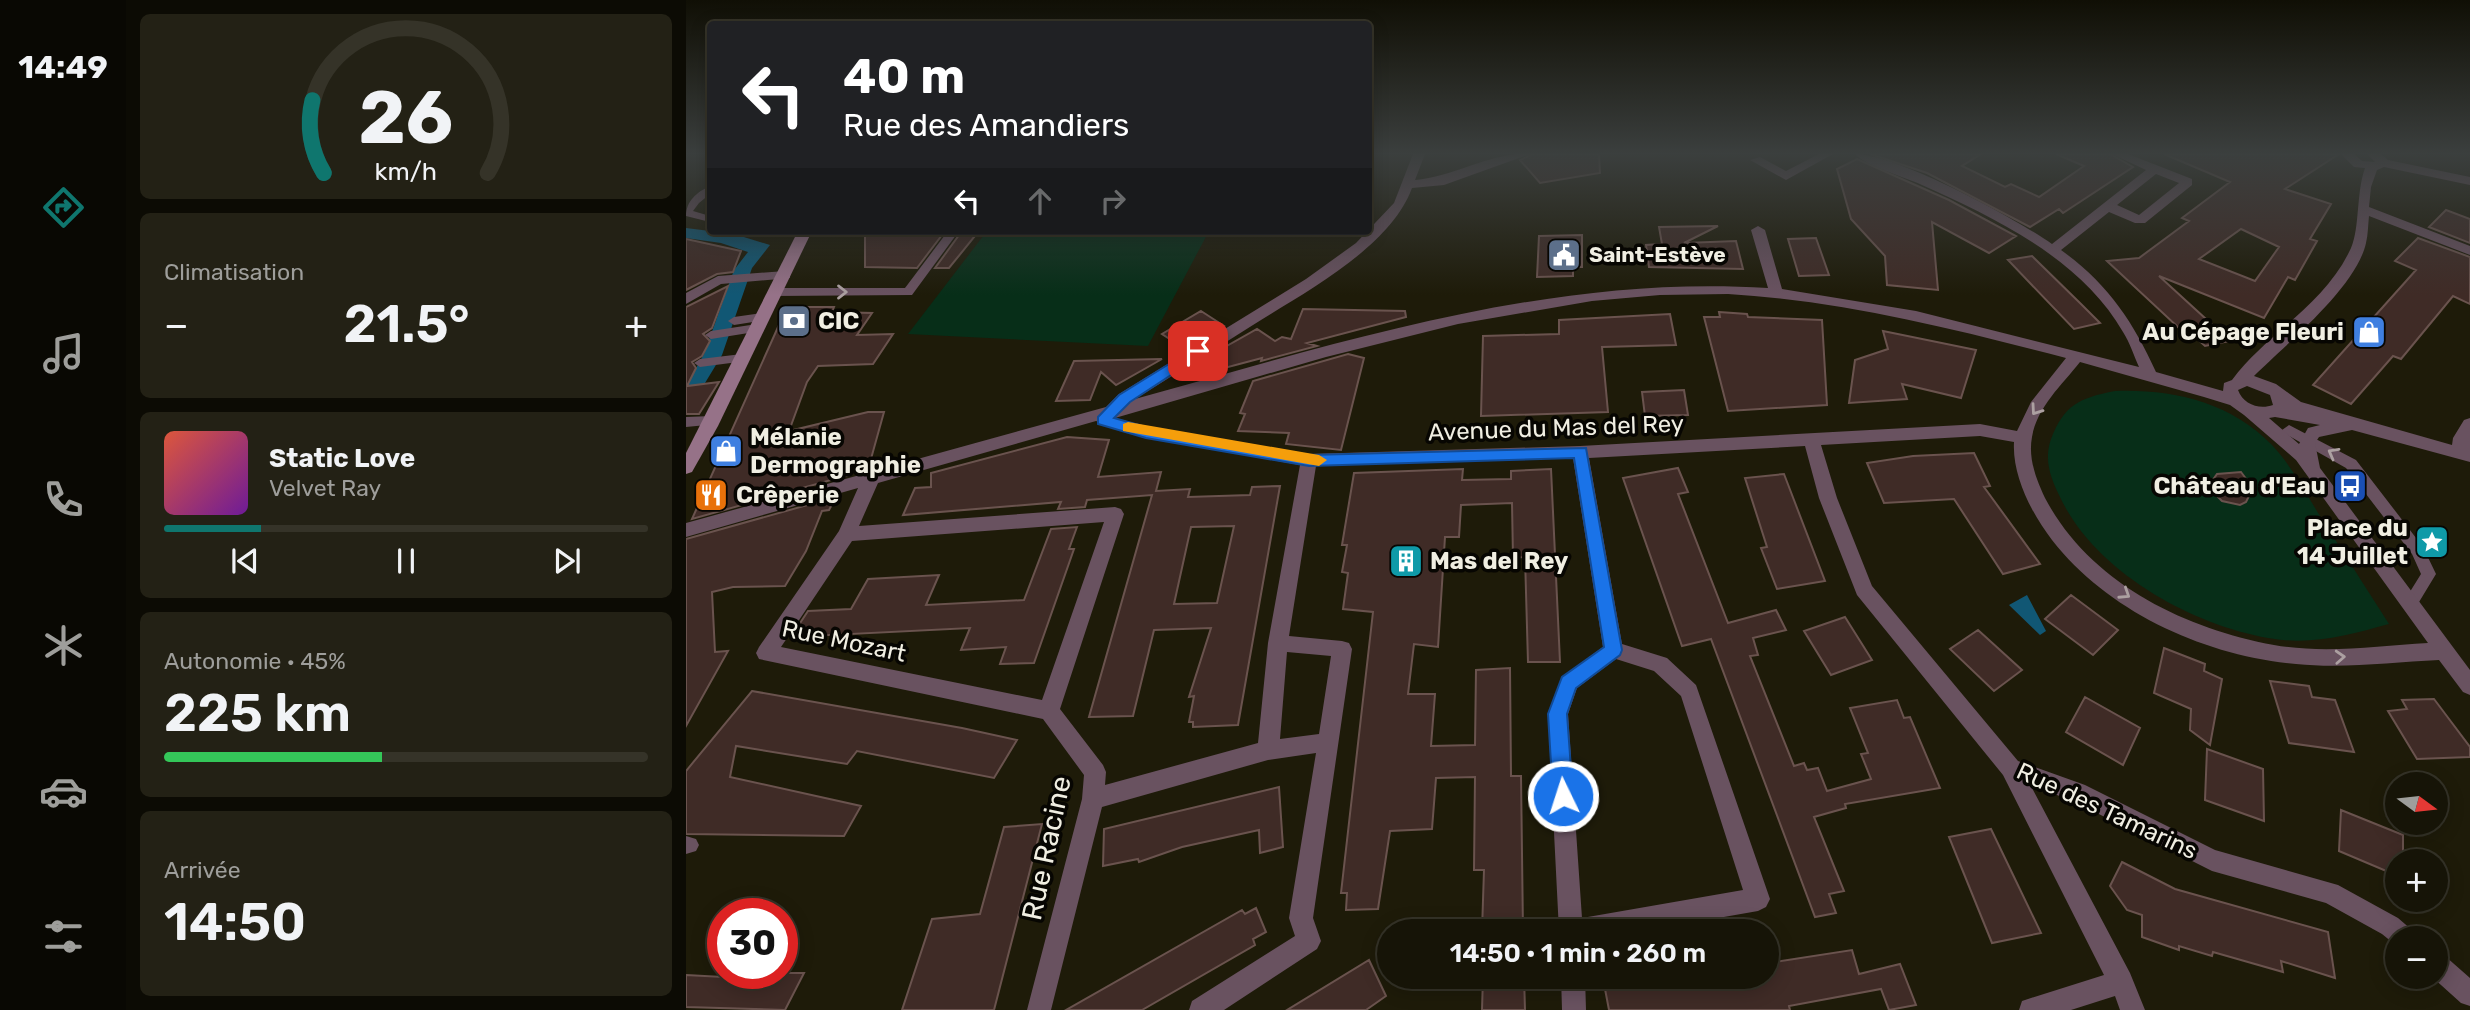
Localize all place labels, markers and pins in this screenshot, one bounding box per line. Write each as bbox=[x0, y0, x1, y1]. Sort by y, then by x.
public building icon: Saint-Estève bbox=[1545, 236, 1583, 274]
place label: Saint-Estève bbox=[1589, 242, 1726, 267]
bank icon: CIC bbox=[775, 302, 813, 340]
place label: CIC bbox=[818, 307, 860, 335]
shop icon: Au Cépage Fleuri bbox=[2350, 313, 2388, 351]
place label: Au Cépage Fleuri bbox=[2142, 318, 2344, 346]
pin bbox=[1168, 321, 1228, 381]
place label: Mélanie Dermographie bbox=[750, 423, 921, 479]
shop icon: Mélanie Dermographie bbox=[707, 432, 745, 470]
bus stop icon: Château d'Eau bbox=[2331, 467, 2369, 505]
place label: Château d'Eau bbox=[2154, 472, 2326, 500]
restaurant icon: Crêperie bbox=[692, 476, 730, 514]
place label: Crêperie bbox=[736, 481, 839, 509]
place label: Place du 14 Juillet bbox=[2297, 514, 2408, 570]
place icon: Place du 14 Juillet bbox=[2413, 523, 2451, 561]
building icon: Mas del Rey bbox=[1387, 542, 1425, 580]
place label: Mas del Rey bbox=[1430, 547, 1568, 575]

